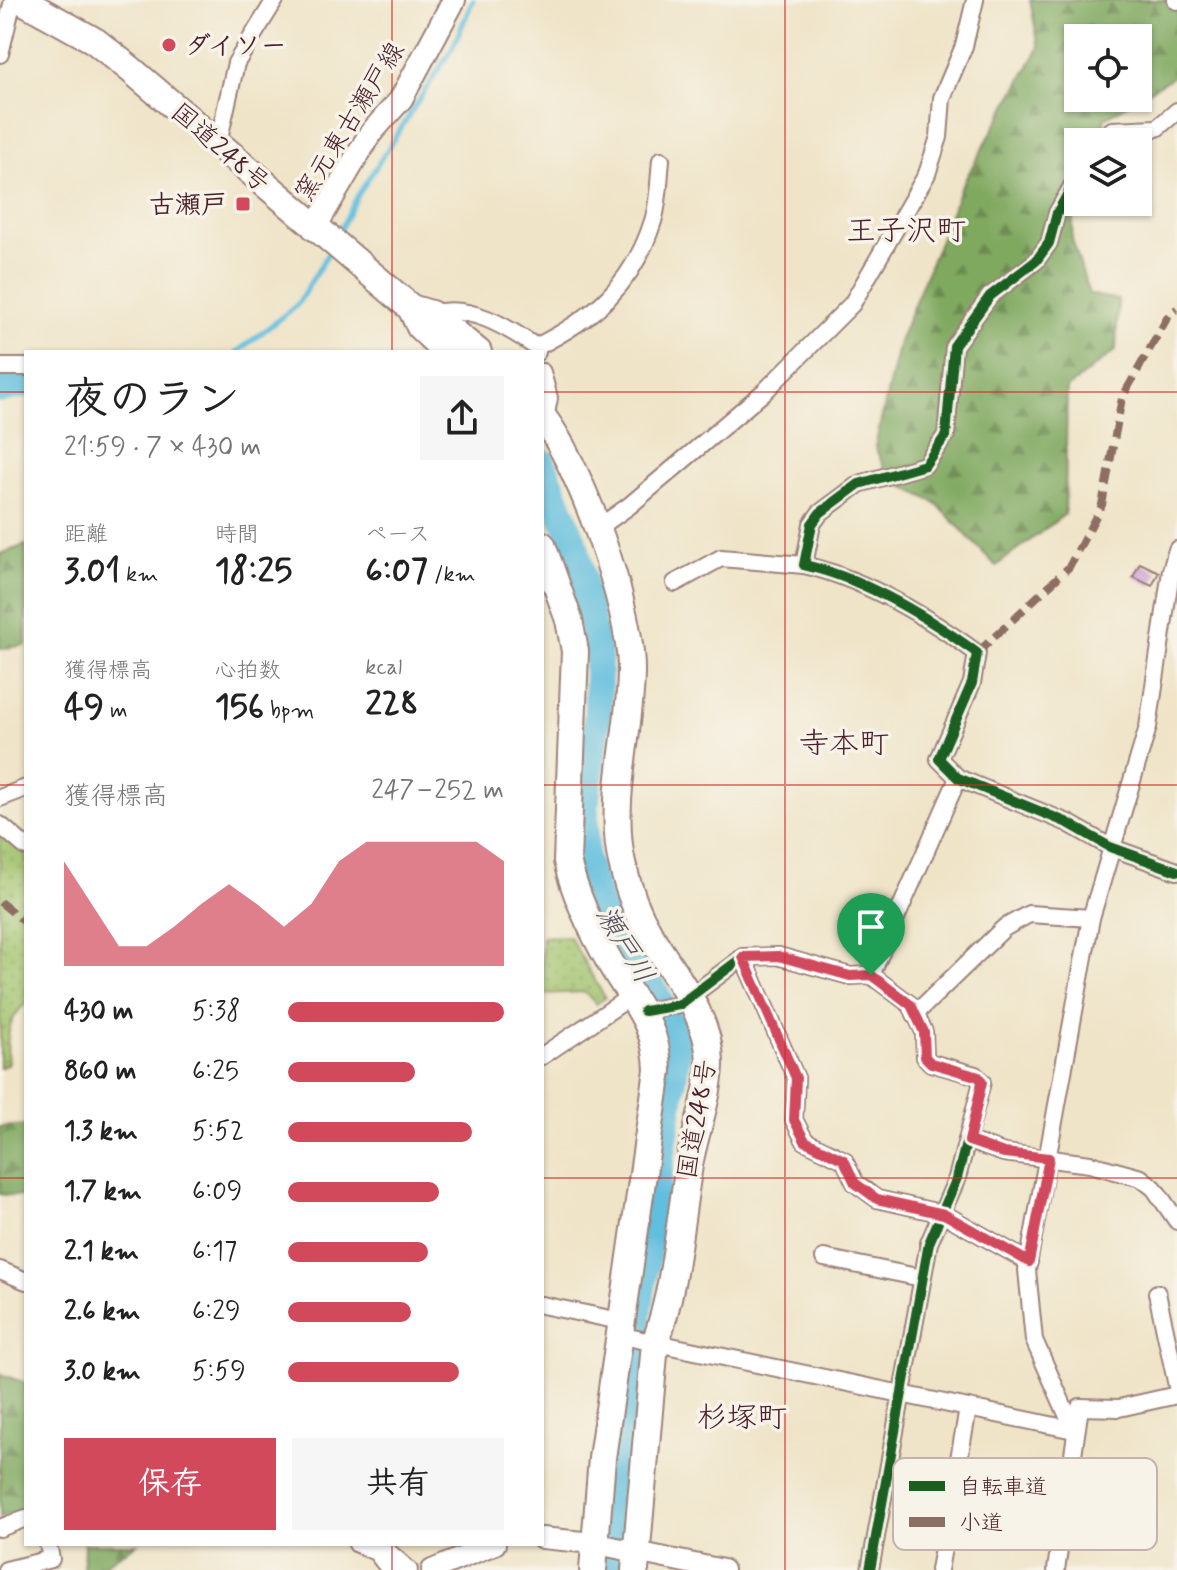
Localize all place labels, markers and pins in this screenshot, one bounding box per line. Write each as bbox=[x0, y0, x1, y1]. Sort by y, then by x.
place label: ダイソー bbox=[185, 30, 286, 64]
marker: ダイソー bbox=[160, 36, 178, 54]
place label: 古瀬戸 bbox=[149, 189, 227, 223]
marker: 古瀬戸 bbox=[234, 195, 252, 213]
pin bbox=[837, 893, 905, 975]

